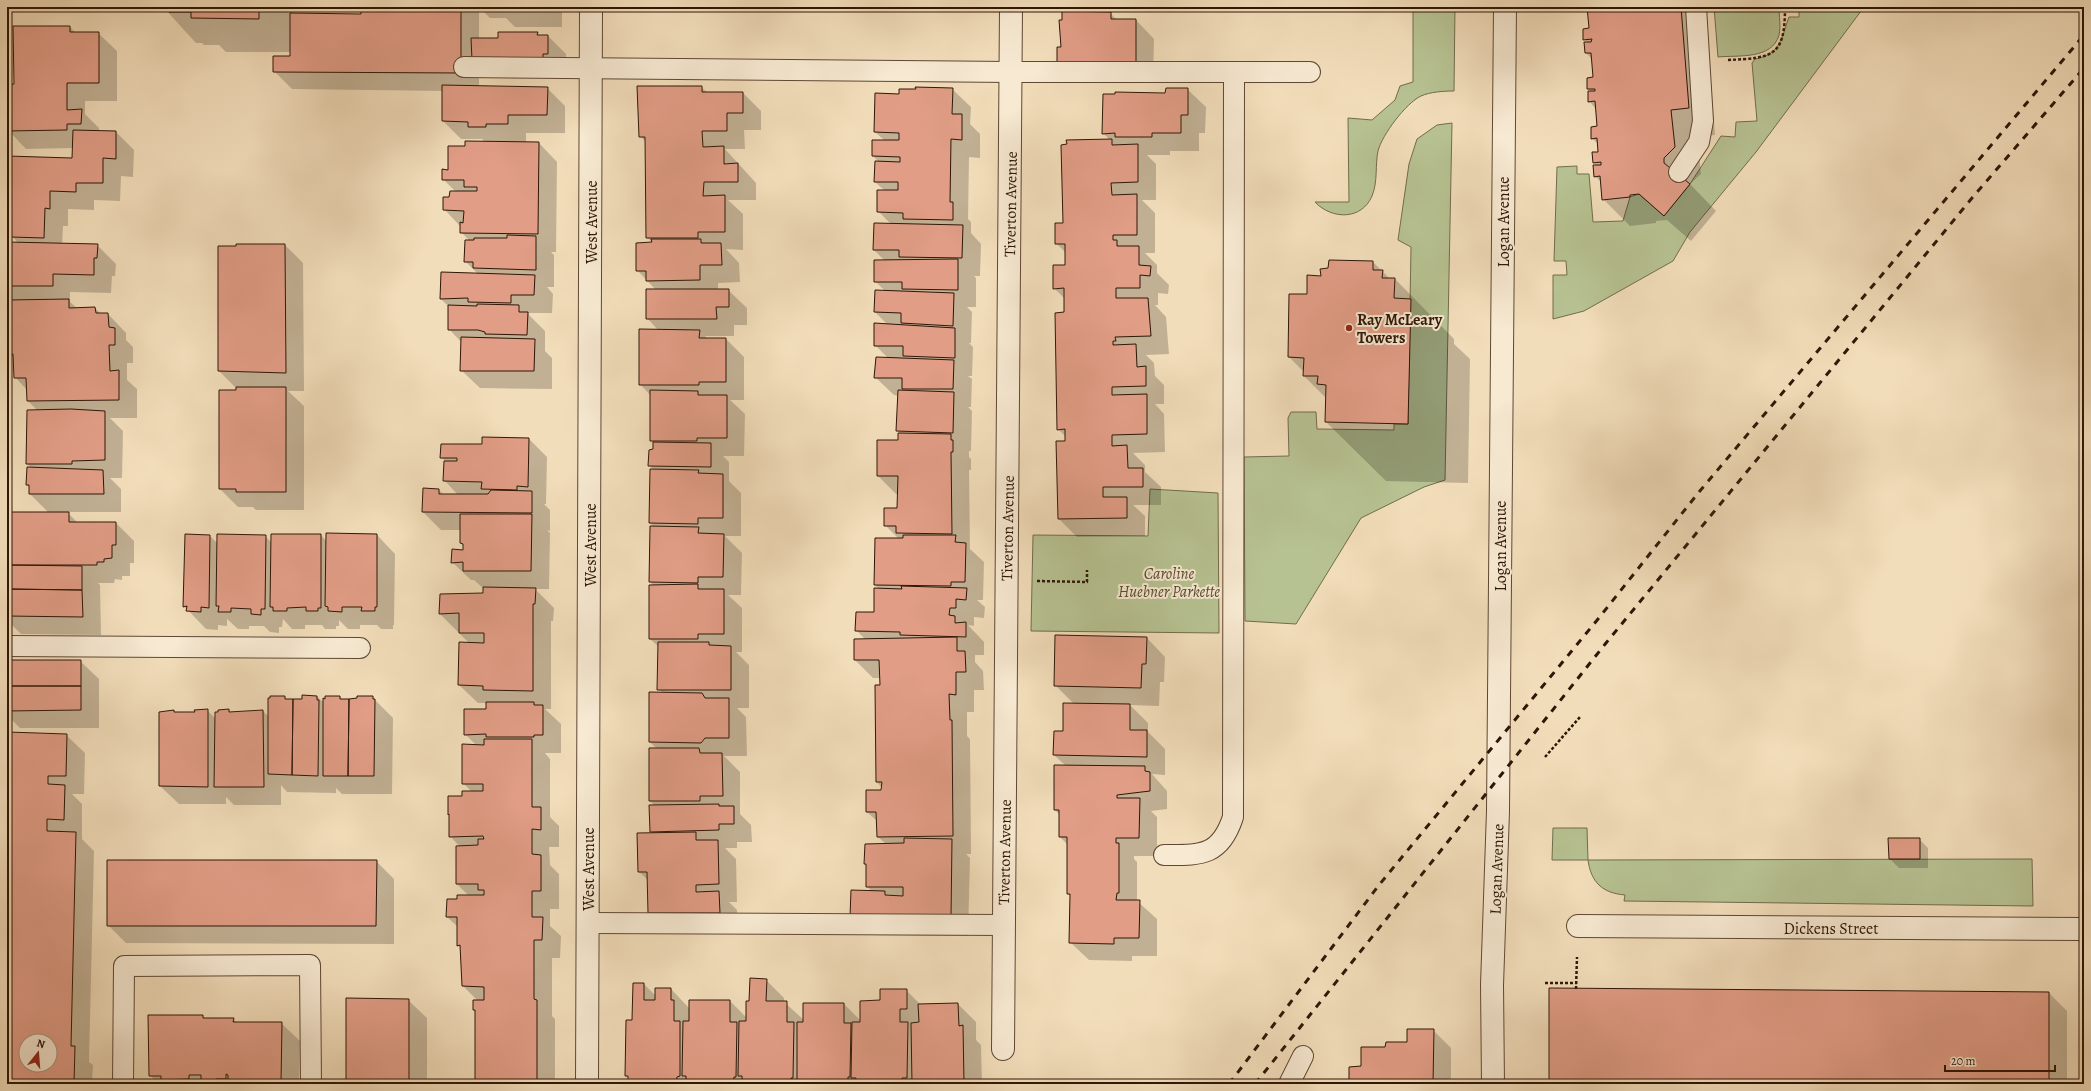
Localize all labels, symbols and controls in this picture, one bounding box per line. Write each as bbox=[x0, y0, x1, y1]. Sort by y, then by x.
street label: Tiverton Avenue bbox=[999, 151, 1023, 257]
street label: Logan Avenue bbox=[1493, 177, 1515, 267]
street label: West Avenue bbox=[581, 180, 603, 265]
place label: Ray McLeary Towers bbox=[1357, 309, 1443, 349]
marker: Ray McLeary Towers bbox=[1344, 323, 1354, 333]
street label: Tiverton Avenue bbox=[996, 475, 1020, 581]
street label: Logan Avenue bbox=[1490, 501, 1512, 591]
street label: West Avenue bbox=[580, 503, 602, 588]
park label: Caroline Huebner Parkette bbox=[1118, 563, 1220, 603]
street label: Tiverton Avenue bbox=[993, 799, 1017, 905]
street label: Logan Avenue bbox=[1484, 823, 1510, 915]
street label: West Avenue bbox=[578, 827, 600, 912]
street label: Dickens Street bbox=[1783, 918, 1879, 940]
north arrow bbox=[18, 1033, 58, 1073]
text: N bbox=[35, 1036, 47, 1052]
scale bar bbox=[1945, 1047, 2055, 1073]
text: 20 m bbox=[1951, 1053, 1975, 1069]

